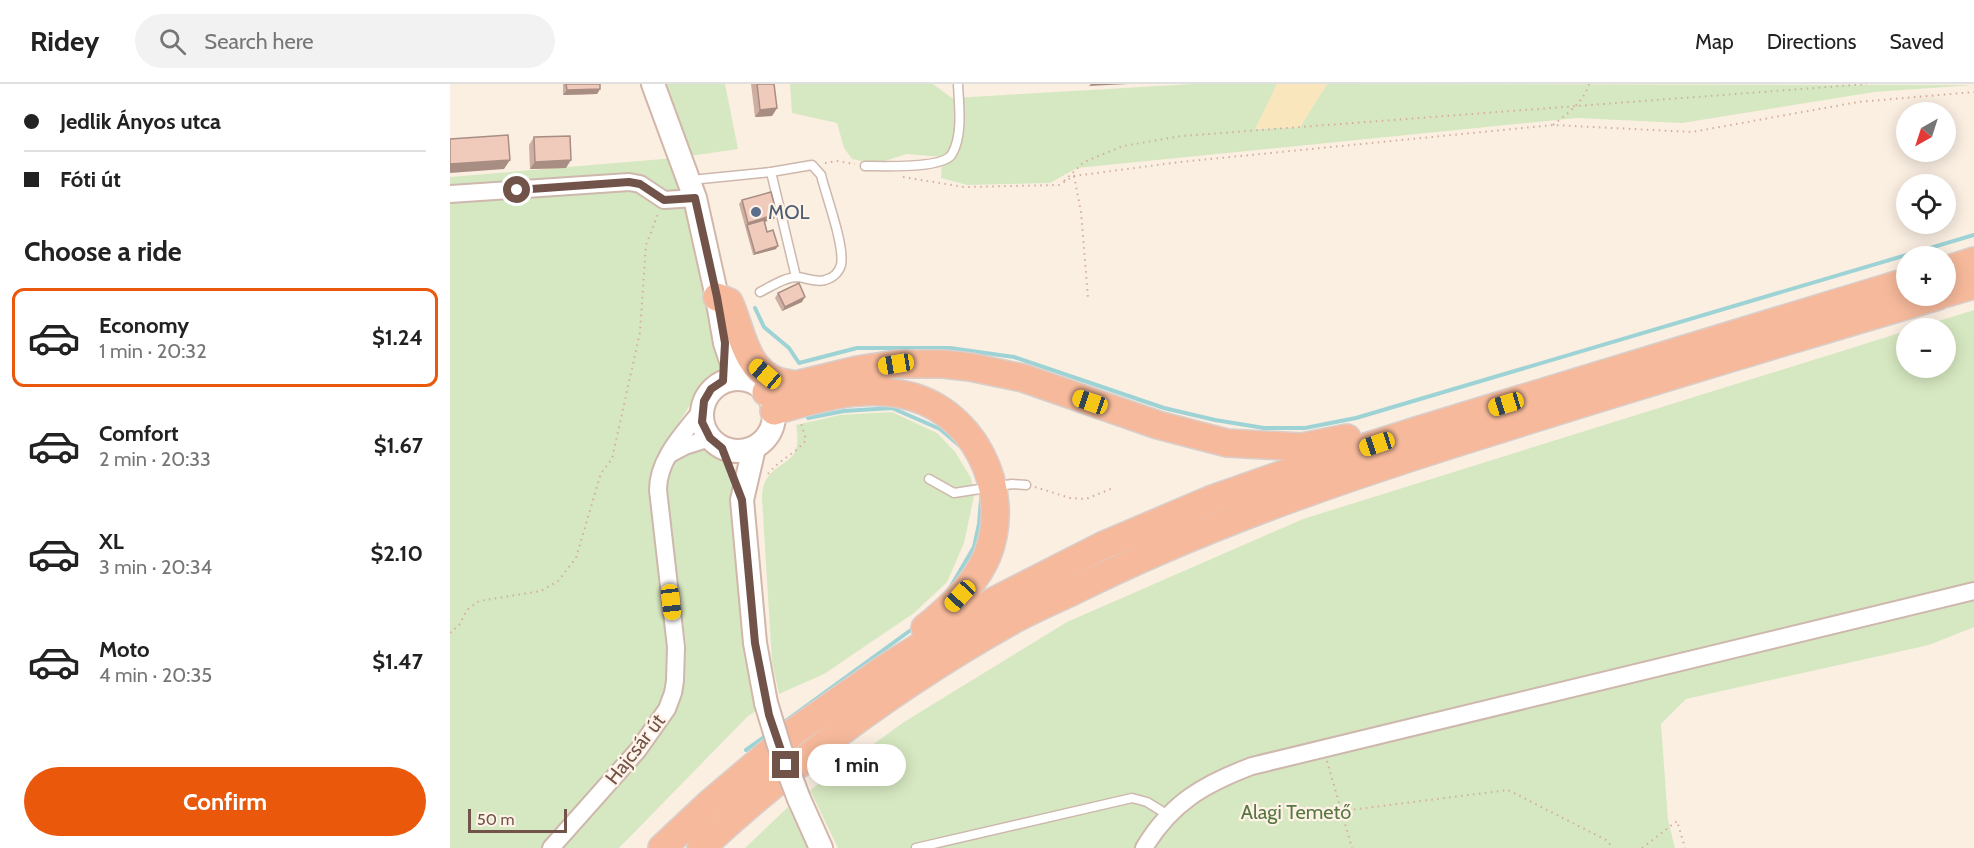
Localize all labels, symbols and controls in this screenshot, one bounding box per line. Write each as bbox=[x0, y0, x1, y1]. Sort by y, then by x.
search box bbox=[135, 14, 555, 68]
text: Ridey bbox=[30, 24, 99, 58]
icon: search bbox=[156, 25, 189, 58]
text: Search here bbox=[204, 28, 314, 55]
text: Map bbox=[1695, 29, 1734, 54]
text: Directions bbox=[1767, 29, 1856, 54]
text: Saved bbox=[1889, 29, 1944, 54]
north arrow bbox=[1896, 102, 1956, 162]
map controls bbox=[1896, 102, 1956, 378]
text: Jedlik Ányos utca bbox=[60, 108, 221, 135]
text: Fóti út bbox=[60, 166, 121, 193]
button: locate bbox=[1896, 174, 1956, 234]
route start bbox=[503, 176, 530, 203]
place label: MOL bbox=[768, 200, 810, 224]
marker: MOL bbox=[749, 205, 763, 219]
text: Choose a ride bbox=[24, 235, 182, 268]
button: + bbox=[1896, 246, 1956, 306]
icon: car bbox=[27, 311, 81, 365]
text: Economy bbox=[99, 312, 189, 339]
button: − bbox=[1896, 318, 1956, 378]
text: $1.24 bbox=[372, 324, 423, 351]
text: 1 min · 20:32 bbox=[99, 339, 207, 363]
car bbox=[877, 352, 915, 376]
car bbox=[745, 356, 785, 392]
car bbox=[1070, 388, 1110, 416]
car bbox=[1486, 390, 1526, 418]
icon: car bbox=[27, 419, 81, 473]
text: Comfort bbox=[99, 420, 178, 447]
car bbox=[1357, 430, 1397, 458]
text: $1.67 bbox=[374, 432, 423, 459]
text: 2 min · 20:33 bbox=[99, 447, 211, 471]
icon: car bbox=[27, 527, 81, 581]
text: XL bbox=[99, 528, 124, 555]
text: $2.10 bbox=[370, 540, 423, 567]
text: 3 min · 20:34 bbox=[99, 555, 212, 579]
car bbox=[941, 577, 979, 615]
car bbox=[660, 583, 682, 621]
icon: car bbox=[27, 635, 81, 689]
text: Moto bbox=[99, 636, 150, 663]
text: $1.47 bbox=[372, 648, 423, 675]
text: 4 min · 20:35 bbox=[99, 663, 212, 687]
street label: Hajcsár út bbox=[600, 709, 670, 789]
callout: 1 min bbox=[807, 744, 906, 786]
route end bbox=[772, 751, 799, 778]
text: 1 min bbox=[834, 753, 879, 777]
button: Confirm bbox=[24, 767, 426, 836]
park label: Alagi Temető bbox=[1241, 800, 1351, 824]
scale bar bbox=[468, 806, 567, 834]
text: 50 m bbox=[477, 810, 514, 829]

